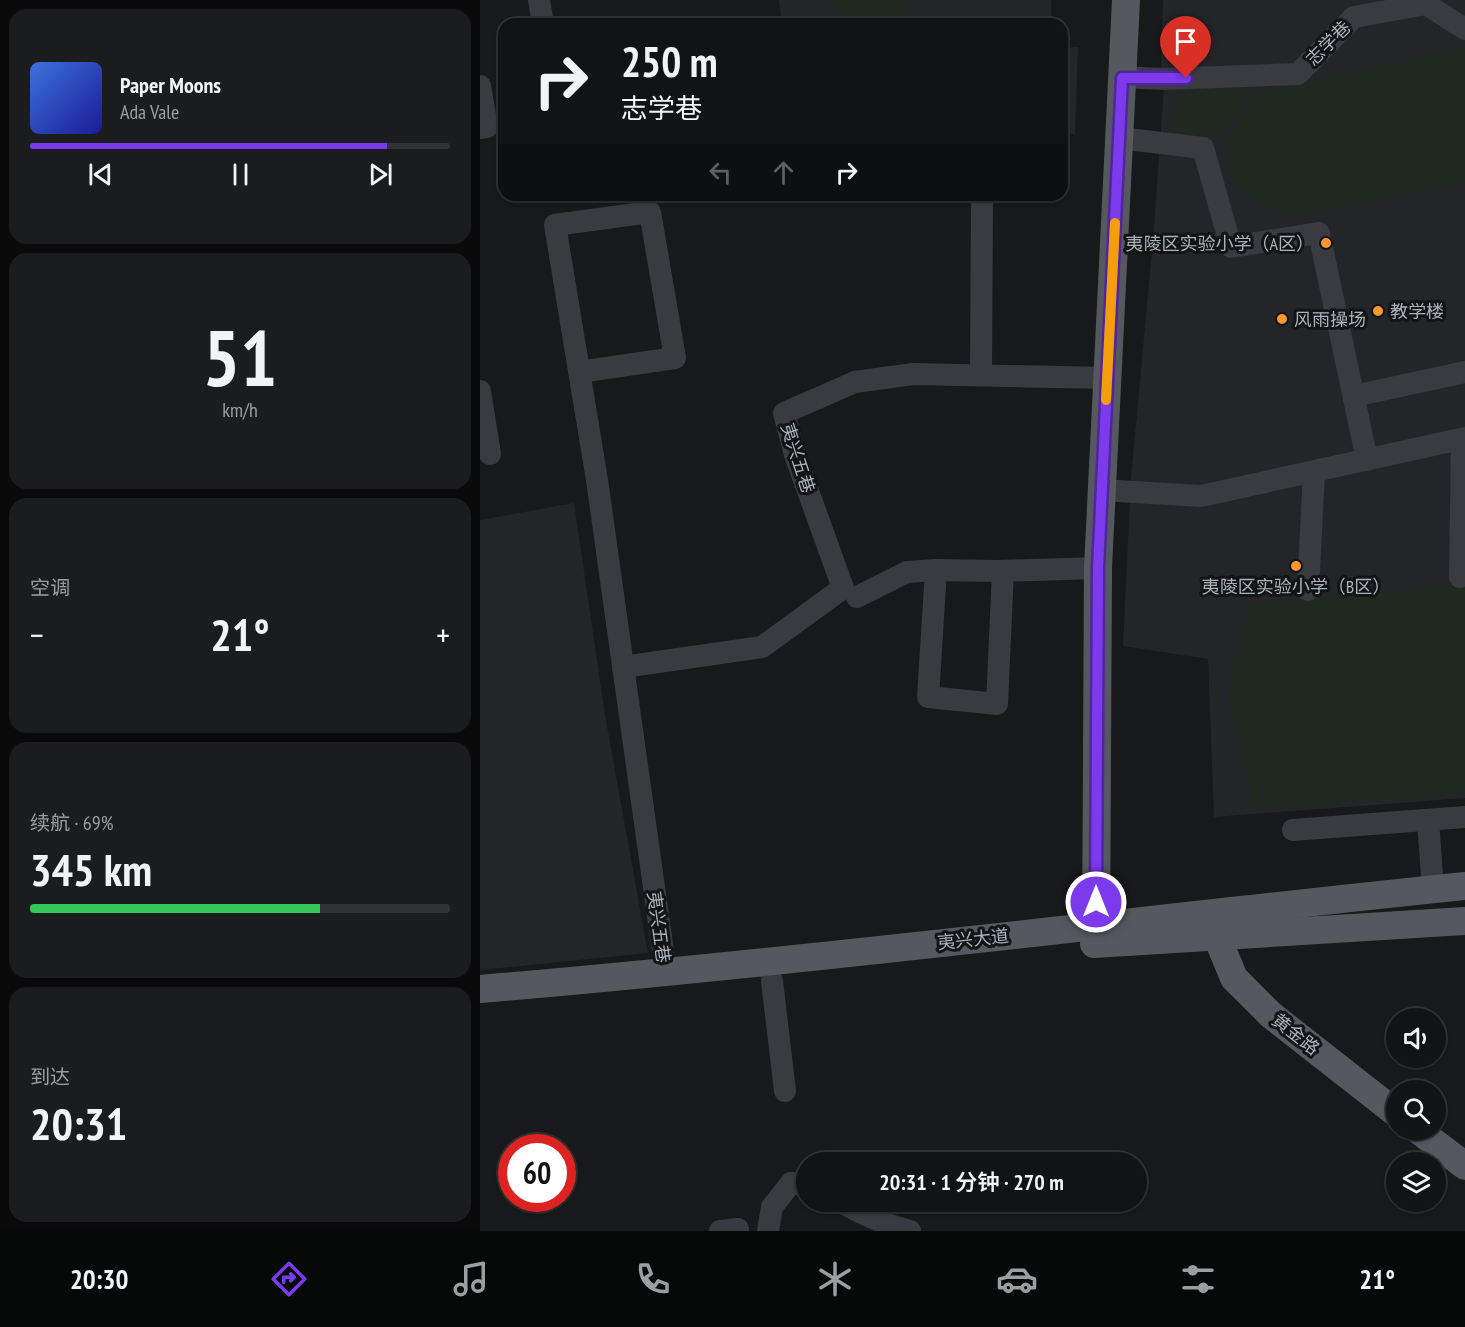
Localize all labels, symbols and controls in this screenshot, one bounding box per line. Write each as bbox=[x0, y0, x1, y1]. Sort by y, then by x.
pin bbox=[1160, 16, 1211, 78]
street label: 志学巷 bbox=[1301, 16, 1355, 70]
icon: arrive bbox=[1169, 25, 1202, 58]
text: 250 m bbox=[621, 34, 718, 89]
icon: right bbox=[522, 42, 600, 120]
text: Paper Moons bbox=[120, 71, 221, 99]
text: 志学巷 bbox=[621, 91, 702, 125]
text: Ada Vale bbox=[120, 99, 179, 125]
icon: left bbox=[704, 156, 737, 189]
icon: ahead bbox=[767, 156, 800, 189]
icon: right bbox=[830, 156, 863, 189]
icon: previous bbox=[84, 158, 117, 191]
icon: pause bbox=[224, 158, 257, 191]
icon: next bbox=[364, 158, 397, 191]
place label: 夷陵区实验小学（A区） bbox=[1125, 232, 1314, 255]
marker: 夷陵区实验小学（A区） bbox=[1319, 236, 1333, 250]
place label: 教学楼 bbox=[1390, 300, 1444, 323]
marker: 教学楼 bbox=[1371, 304, 1385, 318]
text: 51 bbox=[203, 307, 277, 408]
place label: 风雨操场 bbox=[1294, 308, 1366, 331]
marker: 风雨操场 bbox=[1275, 312, 1289, 326]
text: km/h bbox=[222, 397, 258, 423]
street label: 夷兴五巷 bbox=[776, 420, 820, 496]
marker: 夷陵区实验小学（B区） bbox=[1289, 559, 1303, 573]
text: 空调 bbox=[30, 575, 70, 601]
place label: 夷陵区实验小学（B区） bbox=[1202, 575, 1390, 598]
text: 21° bbox=[210, 605, 270, 663]
text: − bbox=[30, 613, 44, 656]
text: + bbox=[436, 613, 450, 656]
text: 续航 · 69% bbox=[30, 810, 113, 836]
text: 345 km bbox=[30, 840, 152, 898]
position arrow bbox=[1064, 870, 1128, 934]
street label: 夷兴五巷 bbox=[643, 890, 675, 964]
street label: 夷兴大道 bbox=[936, 924, 1010, 954]
street label: 黄金路 bbox=[1268, 1008, 1324, 1060]
map controls bbox=[1386, 1008, 1446, 1212]
button: sound bbox=[1386, 1008, 1446, 1068]
text: 到达 bbox=[30, 1064, 70, 1090]
button: search bbox=[1386, 1080, 1446, 1140]
text: 20:31 bbox=[30, 1094, 127, 1152]
speed limit sign: 60 bbox=[498, 1134, 576, 1212]
button: layers bbox=[1386, 1152, 1446, 1212]
text: 20:31 · 1 分钟 · 270 m bbox=[879, 1168, 1064, 1196]
icon: directions bbox=[268, 1258, 310, 1300]
icon: music bbox=[450, 1258, 492, 1300]
icon: phone bbox=[632, 1258, 674, 1300]
icon: climate bbox=[814, 1258, 856, 1300]
icon: car bbox=[996, 1258, 1038, 1300]
icon: filters bbox=[1177, 1258, 1219, 1300]
text: 20:30 bbox=[70, 1262, 128, 1296]
text: 21° bbox=[1359, 1262, 1395, 1296]

